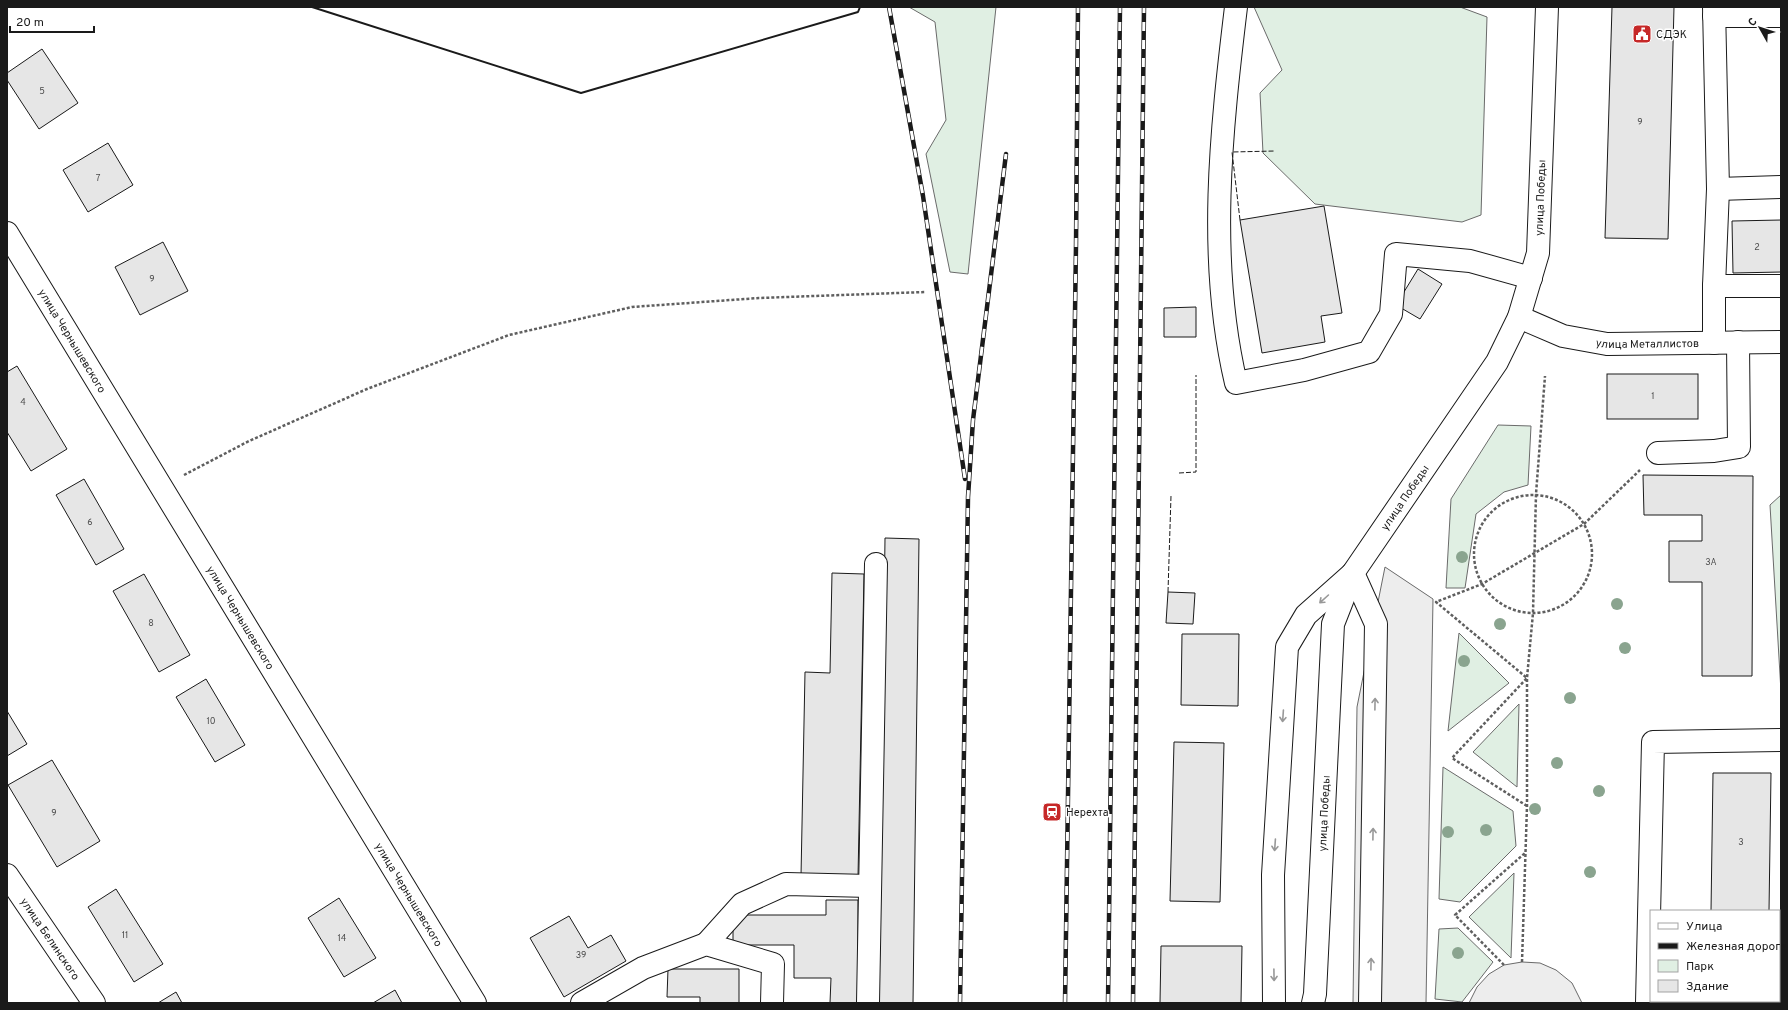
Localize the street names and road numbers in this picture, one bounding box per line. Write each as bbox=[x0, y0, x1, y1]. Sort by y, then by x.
street label: улица Победы bbox=[1533, 159, 1549, 236]
street label: улица Чернышевского bbox=[35, 287, 109, 396]
street label: улица Металлистов bbox=[1594, 336, 1699, 352]
street label: улица Победы bbox=[1378, 462, 1433, 533]
street label: улица Чернышевского bbox=[203, 564, 277, 673]
street label: улица Победы bbox=[1316, 775, 1334, 852]
street label: улица Чернышевского bbox=[371, 840, 445, 949]
street label: улица Белинского bbox=[17, 895, 82, 983]

